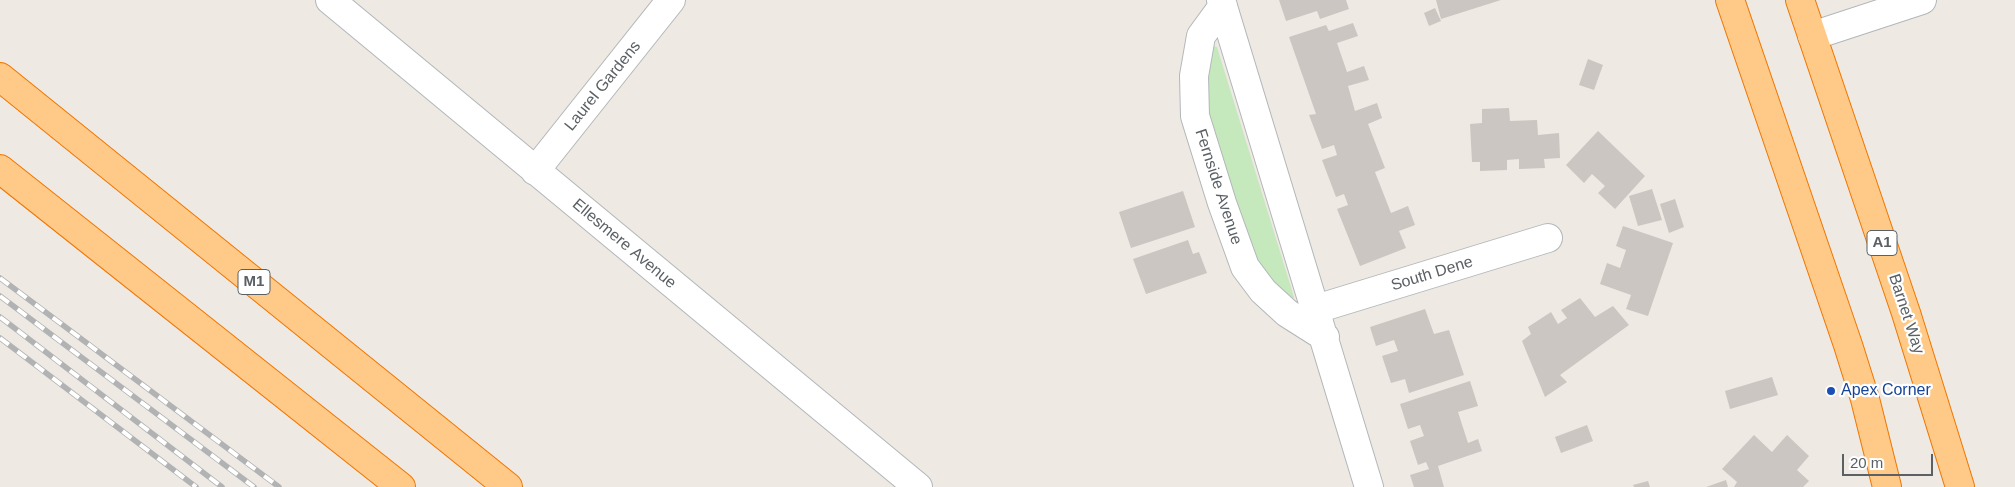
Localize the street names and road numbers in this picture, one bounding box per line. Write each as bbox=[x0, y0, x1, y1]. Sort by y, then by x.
street label: Laurel Gardens bbox=[561, 37, 645, 135]
street label: Fernside Avenue bbox=[1190, 127, 1246, 247]
street label: Ellesmere Avenue bbox=[568, 195, 680, 293]
road number: A1 bbox=[1867, 230, 1897, 256]
street label: South Dene bbox=[1389, 252, 1475, 296]
road number: M1 bbox=[238, 270, 270, 294]
street label: Barnet Way bbox=[1884, 272, 1928, 356]

